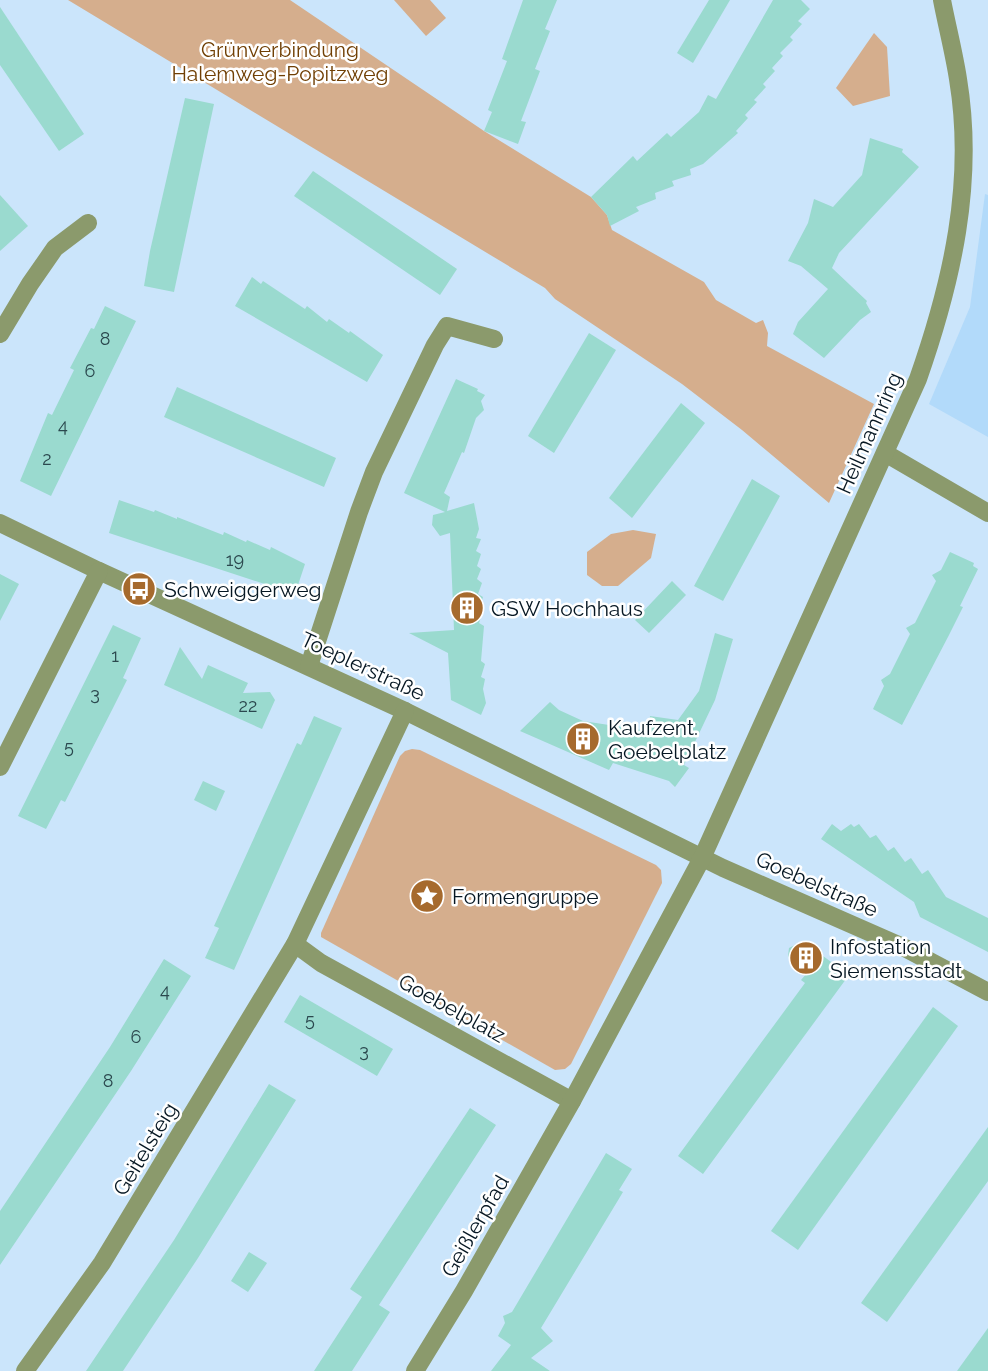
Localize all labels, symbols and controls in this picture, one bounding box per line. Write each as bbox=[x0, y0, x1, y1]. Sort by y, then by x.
park label: Grünverbindung Halemweg-Popitzweg bbox=[171, 37, 389, 86]
house number: 8 bbox=[100, 328, 110, 349]
house number: 6 bbox=[85, 360, 96, 381]
street label: Heilmannring bbox=[831, 368, 907, 498]
house number: 4 bbox=[58, 415, 68, 436]
house number: 2 bbox=[42, 448, 52, 469]
house number: 19 bbox=[226, 549, 244, 570]
bus stop icon: Schweiggerweg bbox=[120, 570, 158, 608]
place label: Schweiggerweg bbox=[164, 577, 322, 602]
building icon: GSW Hochhaus bbox=[448, 589, 486, 627]
place label: GSW Hochhaus bbox=[491, 596, 643, 621]
street label: Toeplerstraße bbox=[297, 626, 429, 706]
house number: 1 bbox=[111, 645, 119, 666]
house number: 3 bbox=[90, 683, 100, 704]
house number: 22 bbox=[239, 695, 257, 716]
place label: Kaufzent. Goebelplatz bbox=[608, 715, 726, 764]
building icon: Kaufzent. Goebelplatz bbox=[564, 720, 602, 758]
house number: 5 bbox=[64, 736, 74, 757]
street label: Goebelstraße bbox=[752, 846, 882, 922]
place icon: Formengruppe bbox=[408, 877, 446, 915]
place label: Formengruppe bbox=[452, 884, 598, 909]
place label: Infostation Siemensstadt bbox=[830, 934, 962, 983]
building icon: Infostation Siemensstadt bbox=[787, 939, 825, 977]
street label: Goebelplatz bbox=[394, 968, 510, 1048]
house number: 4 bbox=[160, 980, 170, 1001]
house number: 5 bbox=[305, 1009, 315, 1030]
house number: 6 bbox=[131, 1026, 142, 1047]
house number: 3 bbox=[359, 1040, 369, 1061]
house number: 8 bbox=[103, 1070, 113, 1091]
street label: Geitelsteig bbox=[108, 1098, 182, 1200]
street label: Geißlerpfad bbox=[436, 1171, 514, 1281]

